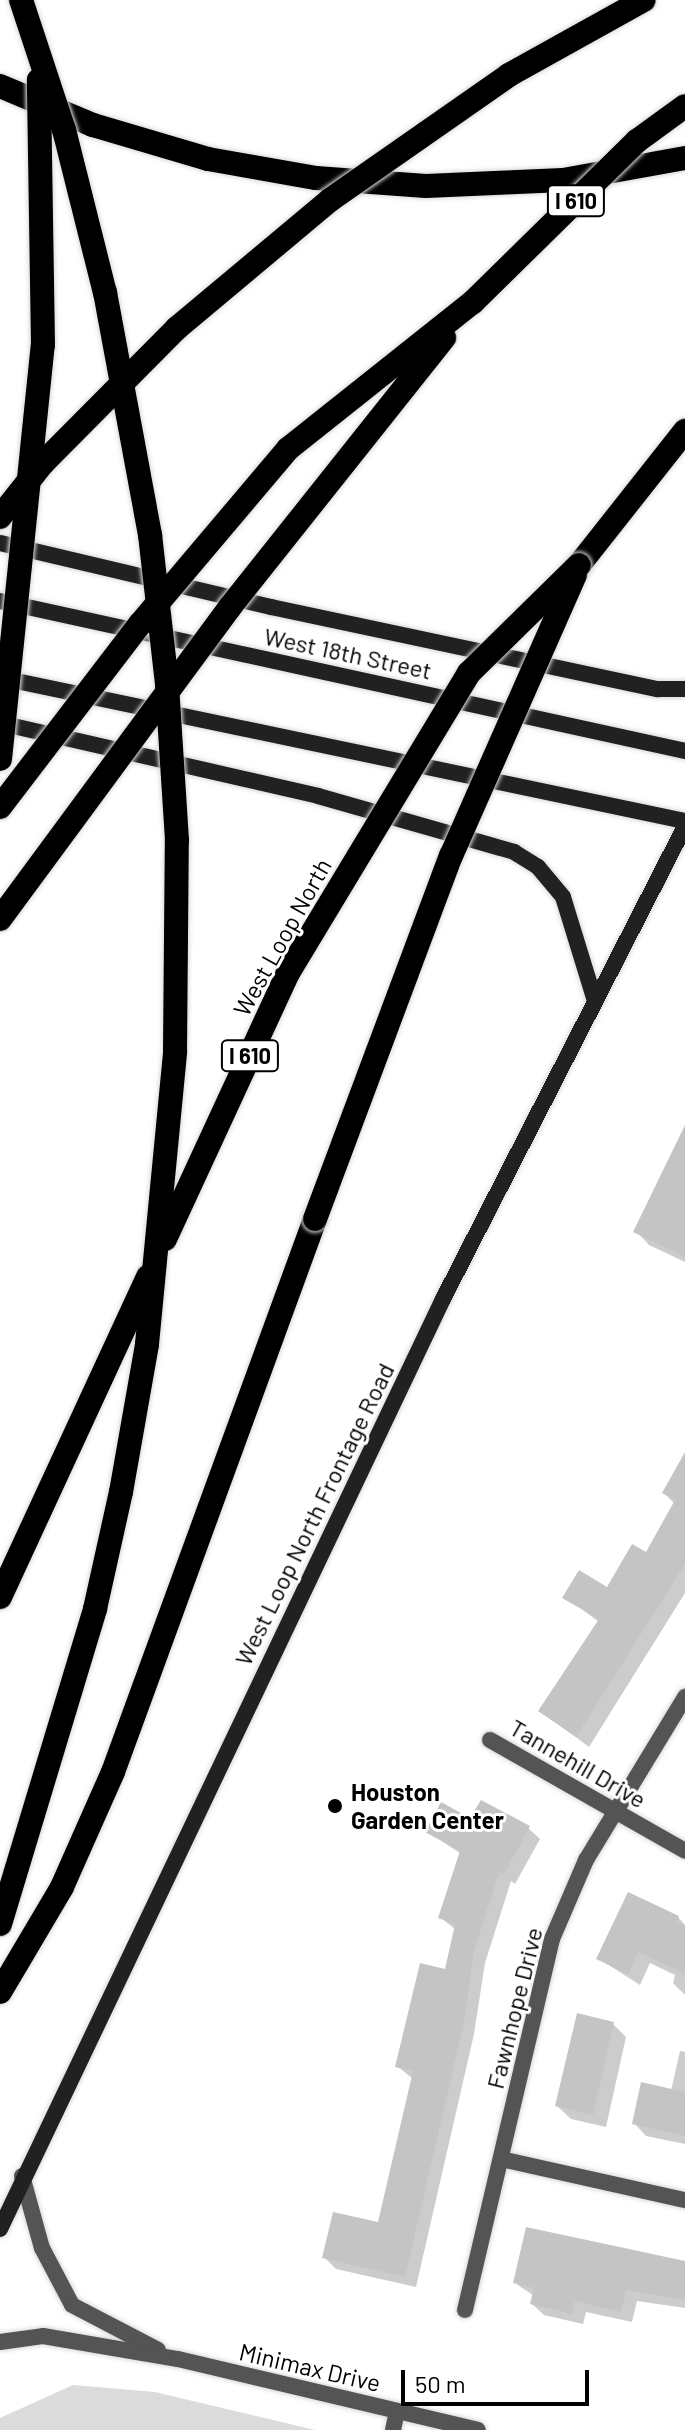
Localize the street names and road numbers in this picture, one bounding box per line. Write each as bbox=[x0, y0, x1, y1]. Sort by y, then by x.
road number: I 610 bbox=[546, 183, 606, 219]
street label: West 18th Street bbox=[262, 621, 434, 685]
street label: West Loop North bbox=[227, 853, 337, 1021]
road number: I 610 bbox=[220, 1038, 280, 1074]
street label: West Loop North Frontage Road bbox=[228, 1358, 400, 1670]
street label: Tannehill Drive bbox=[505, 1712, 651, 1814]
street label: Fawnhope Drive bbox=[480, 1924, 548, 2092]
street label: Minimax Drive bbox=[237, 2337, 383, 2397]

